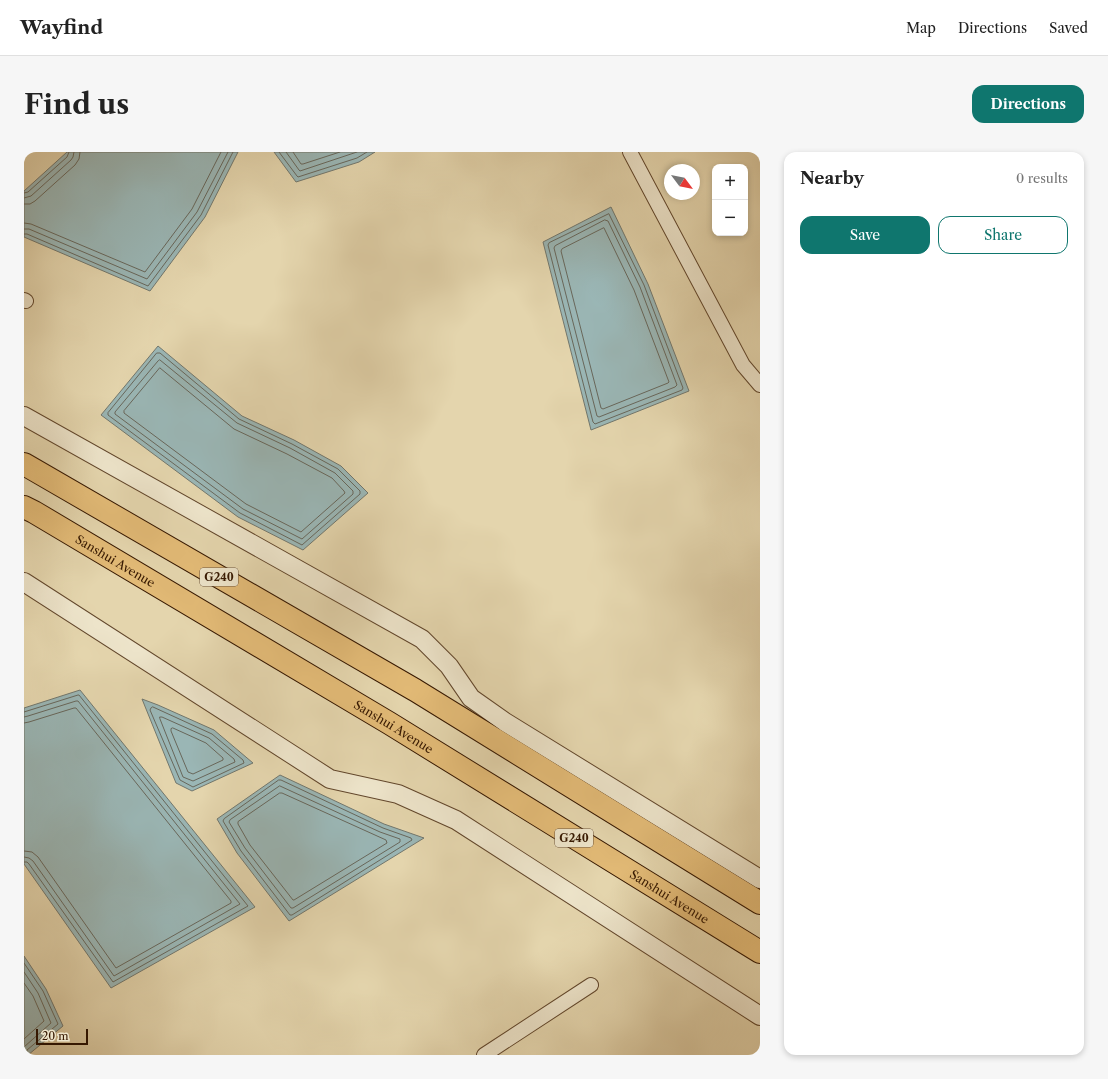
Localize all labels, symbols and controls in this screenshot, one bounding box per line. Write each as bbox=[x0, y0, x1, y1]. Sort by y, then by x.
text: Wayfind bbox=[20, 16, 103, 39]
text: Map bbox=[906, 19, 936, 37]
text: Directions bbox=[958, 19, 1027, 37]
text: Saved bbox=[1049, 19, 1088, 37]
button: Directions bbox=[972, 85, 1084, 123]
text: Find us bbox=[24, 87, 129, 121]
north arrow bbox=[664, 164, 700, 200]
map controls bbox=[712, 164, 748, 236]
button: + bbox=[712, 164, 748, 200]
text: Nearby bbox=[800, 168, 864, 188]
text: 0 results bbox=[1016, 170, 1068, 186]
button: − bbox=[712, 200, 748, 236]
button: Save bbox=[800, 216, 930, 254]
button: Share bbox=[938, 216, 1068, 254]
street label: Sanshui Avenue bbox=[73, 531, 158, 590]
road number: G240 bbox=[200, 568, 238, 586]
street label: Sanshui Avenue bbox=[351, 696, 437, 756]
road number: G240 bbox=[555, 829, 593, 847]
street label: Sanshui Avenue bbox=[627, 866, 712, 926]
scale bar bbox=[36, 1027, 88, 1046]
text: 20 m bbox=[42, 1029, 68, 1043]

